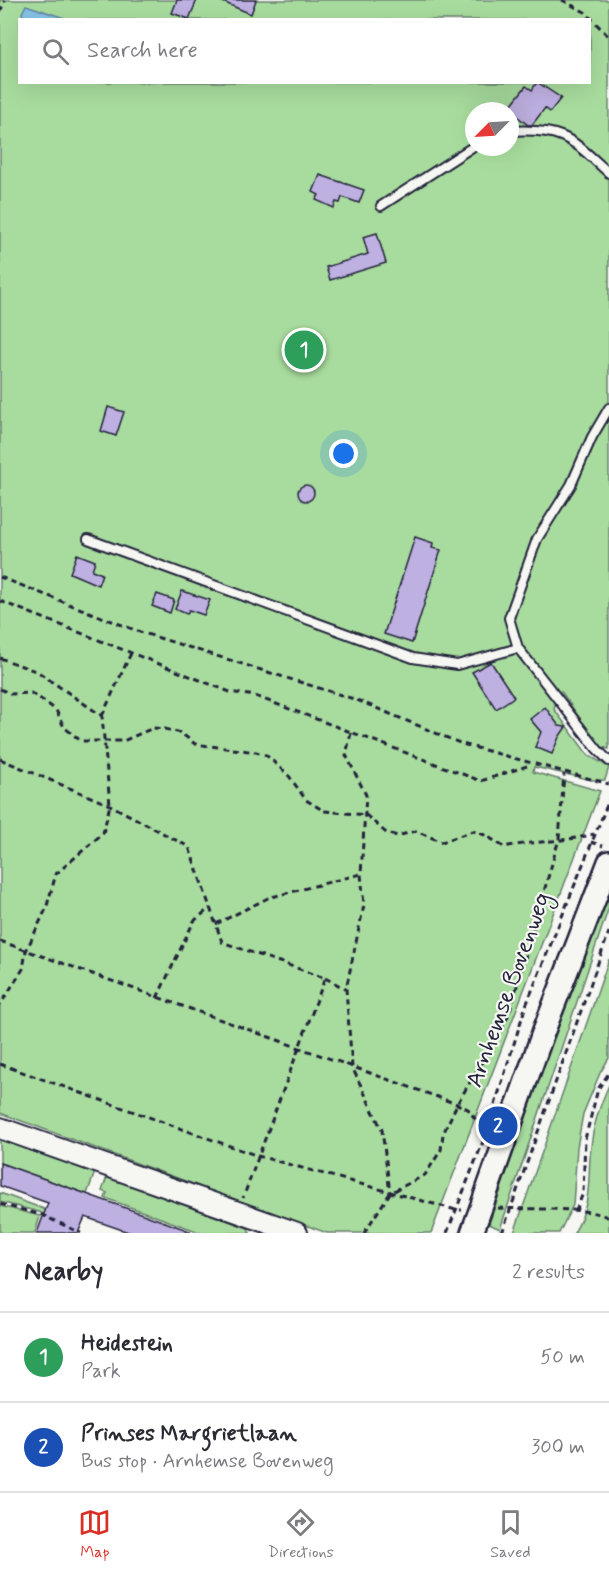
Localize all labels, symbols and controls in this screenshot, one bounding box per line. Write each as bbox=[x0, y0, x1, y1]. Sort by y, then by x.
search box bbox=[18, 18, 591, 84]
icon: search bbox=[39, 35, 72, 68]
text: Search here bbox=[87, 37, 198, 65]
north arrow bbox=[465, 102, 519, 156]
pin: 1 bbox=[284, 328, 324, 372]
your location bbox=[329, 439, 358, 468]
street label: Arnhemse Bovenweg bbox=[459, 888, 561, 1092]
pin: 2 bbox=[478, 1104, 518, 1148]
text: Nearby bbox=[24, 1255, 103, 1289]
text: 2 results bbox=[512, 1259, 585, 1286]
text: Heidestein bbox=[81, 1330, 173, 1358]
text: 1 bbox=[39, 1344, 48, 1371]
text: 50 m bbox=[540, 1344, 585, 1371]
text: Park bbox=[81, 1358, 121, 1385]
text: Prinses Margrietlaan bbox=[81, 1420, 297, 1448]
text: 2 bbox=[39, 1434, 48, 1461]
text: 300 m bbox=[531, 1434, 585, 1461]
text: Bus stop · Arnhemse Bovenweg bbox=[81, 1448, 334, 1475]
tab: Map bbox=[78, 1506, 111, 1563]
tab: Directions bbox=[268, 1506, 334, 1563]
tab: Saved bbox=[490, 1506, 531, 1563]

